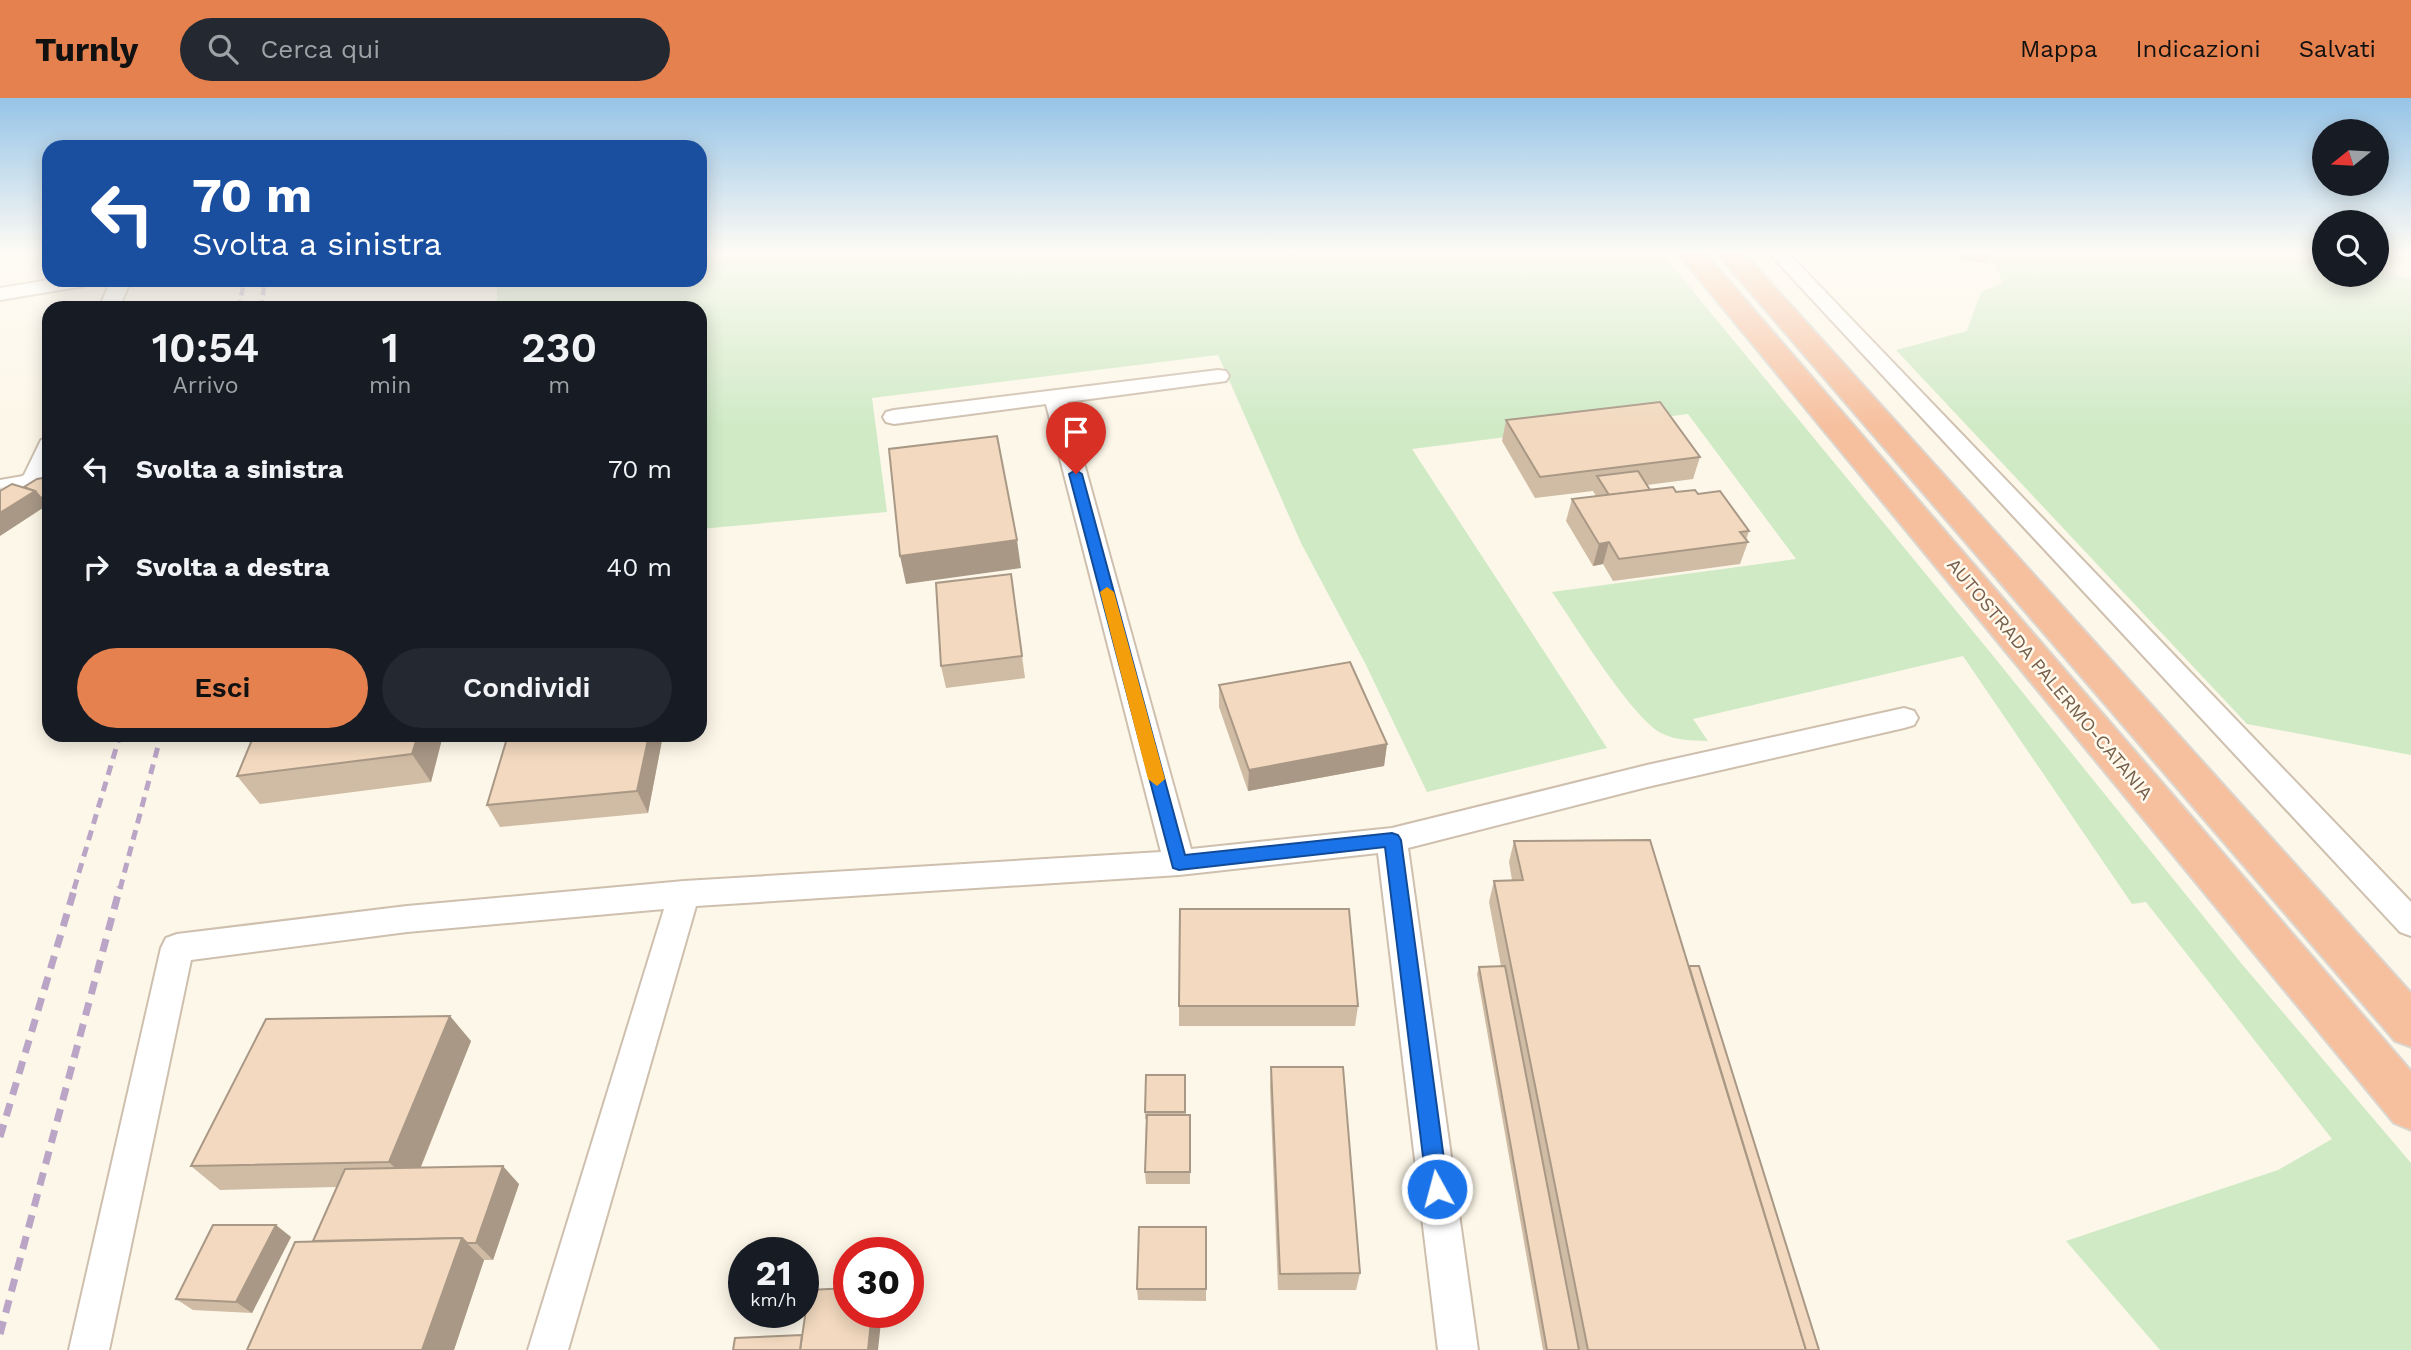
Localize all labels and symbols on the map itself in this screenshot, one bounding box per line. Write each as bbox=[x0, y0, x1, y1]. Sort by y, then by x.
north arrow bbox=[2312, 119, 2389, 196]
pin bbox=[1046, 402, 1106, 474]
street label: AUTOSTRADA PALERMO-CATANIA bbox=[1942, 553, 2158, 805]
position arrow bbox=[1400, 1152, 1474, 1226]
speed limit sign: 30 bbox=[833, 1237, 924, 1328]

